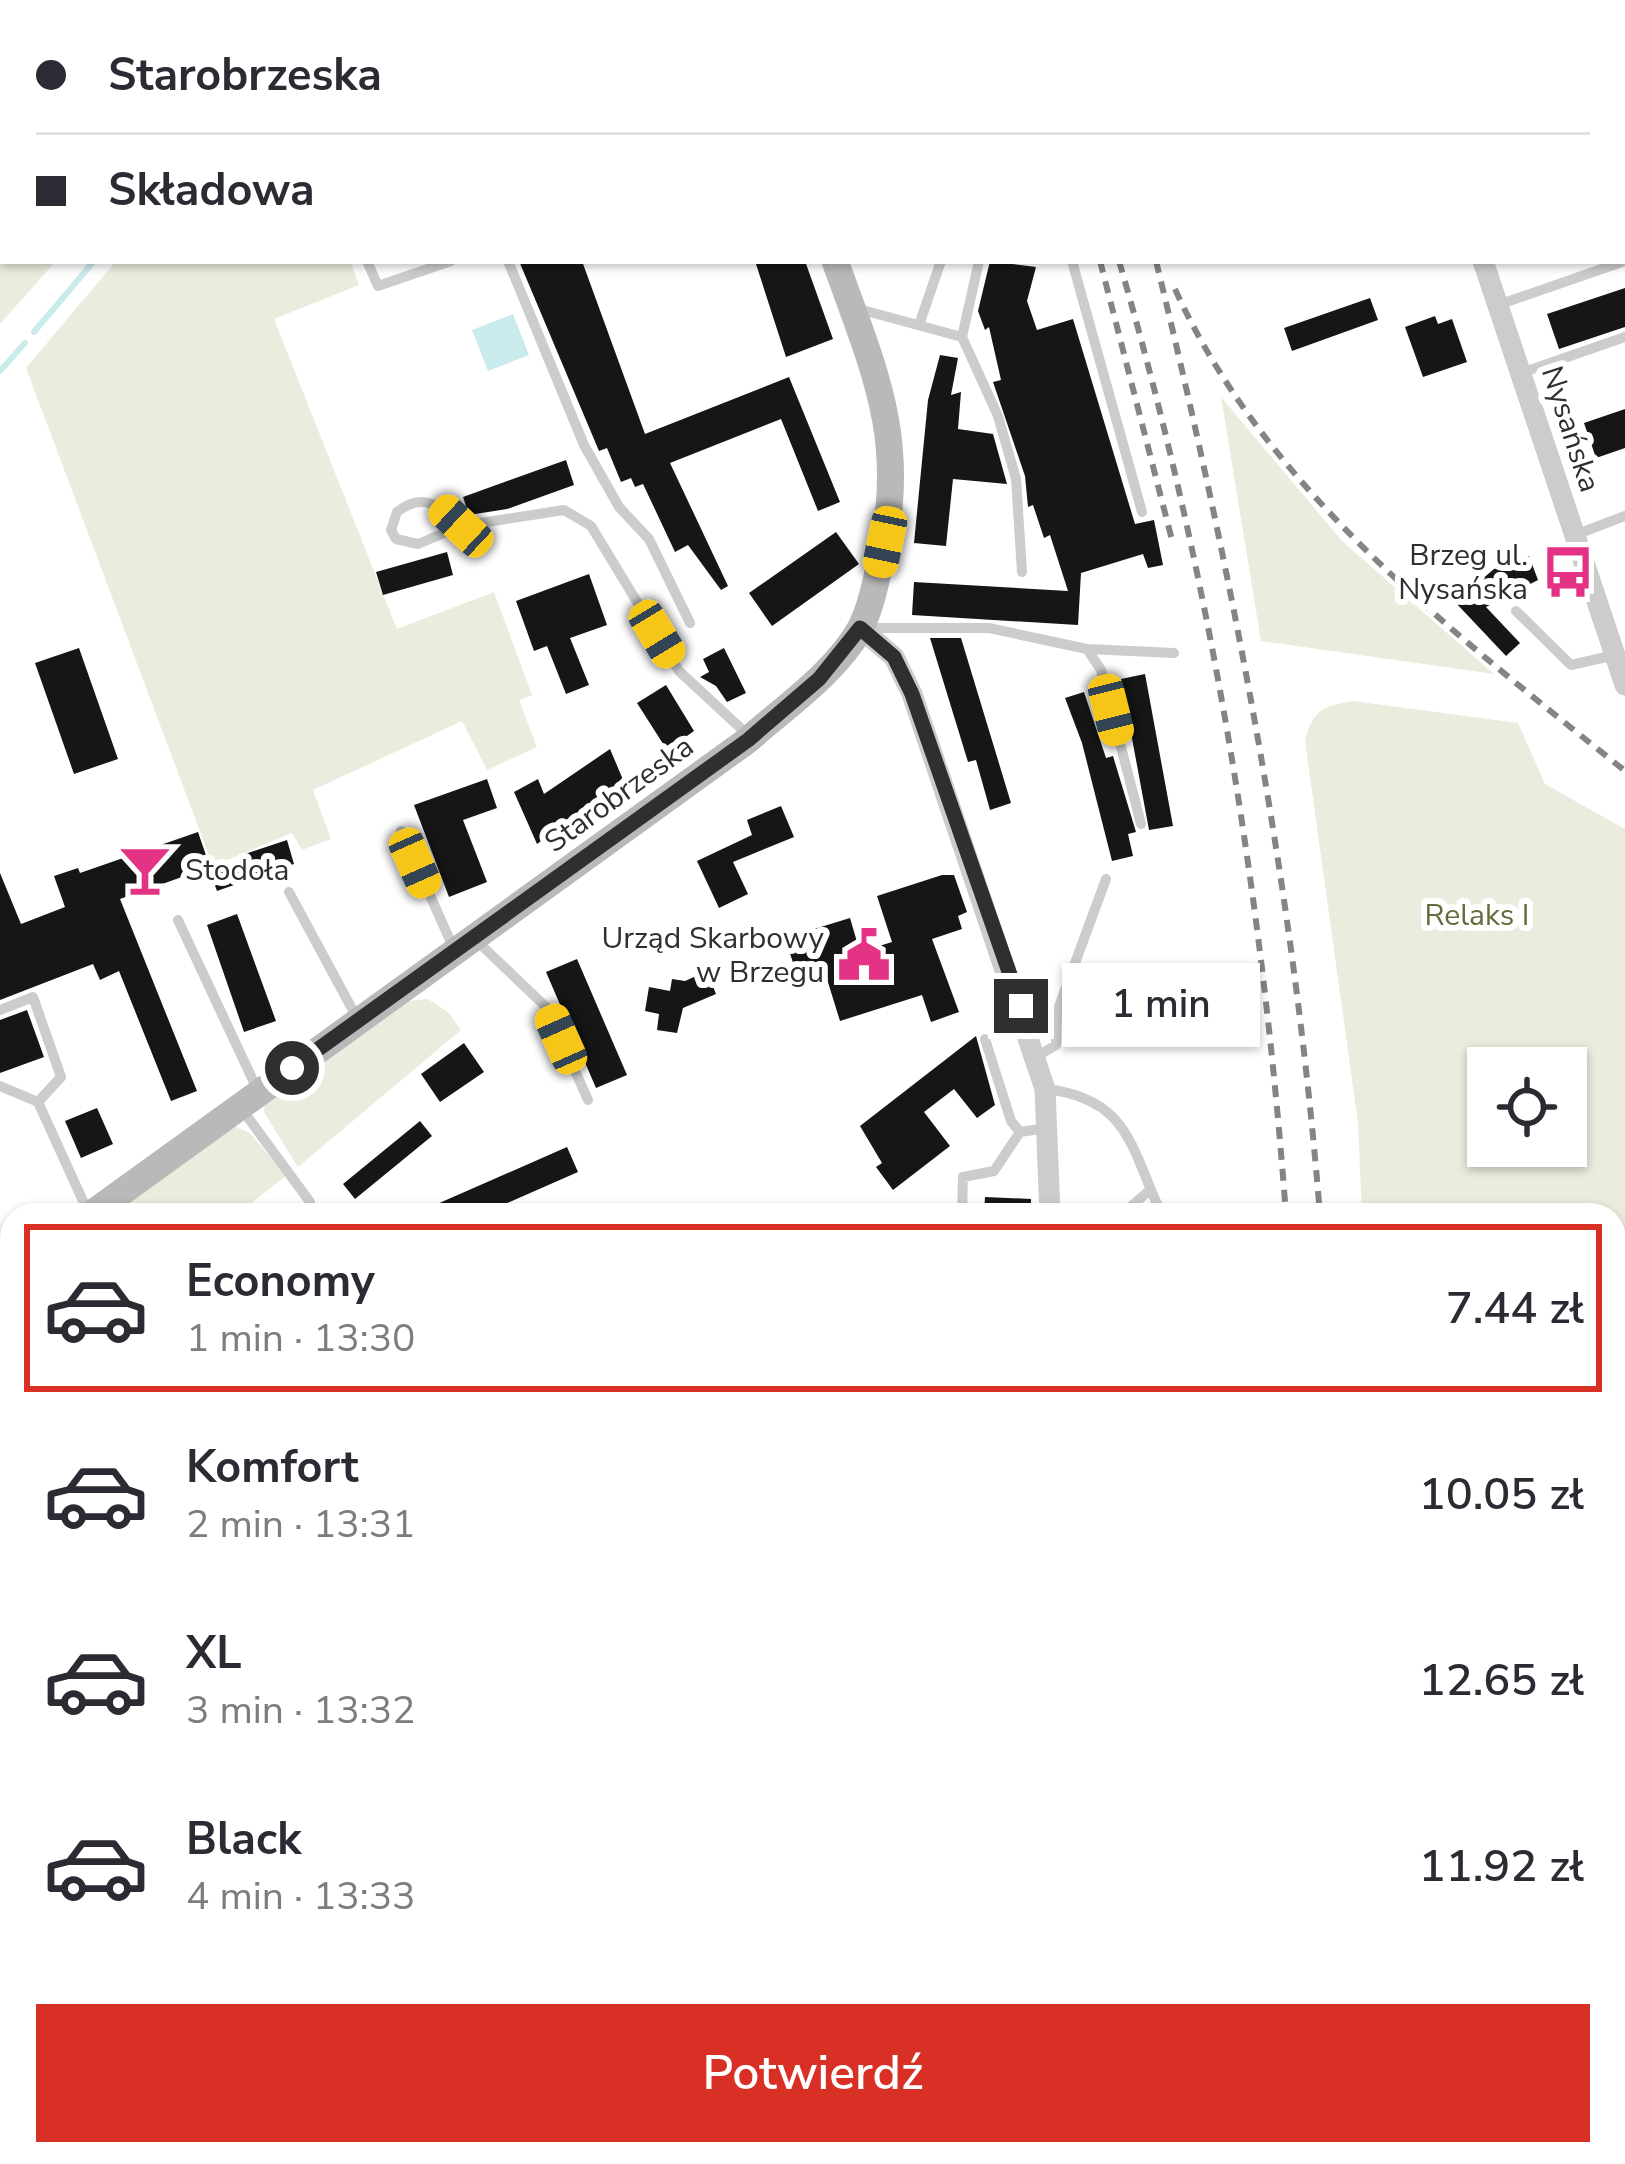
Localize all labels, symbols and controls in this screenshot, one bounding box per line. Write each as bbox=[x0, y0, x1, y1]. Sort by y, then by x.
text: Starobrzeska bbox=[108, 45, 382, 106]
text: Składowa bbox=[108, 160, 315, 221]
street label: Nysańska bbox=[1531, 361, 1610, 497]
car bbox=[422, 488, 500, 564]
car bbox=[860, 503, 910, 581]
place label: Brzeg ul. Nysańska bbox=[1398, 535, 1528, 610]
bus stop icon: Brzeg ul. Nysańska bbox=[1539, 543, 1597, 601]
car bbox=[623, 594, 691, 674]
car bbox=[1085, 671, 1137, 749]
street label: Starobrzeska bbox=[536, 726, 702, 862]
car bbox=[384, 823, 446, 903]
bar icon: Stodoła bbox=[116, 841, 174, 899]
place label: Stodoła bbox=[185, 850, 289, 891]
park label: Relaks I bbox=[1424, 895, 1530, 936]
place label: Urząd Skarbowy w Brzegu bbox=[601, 918, 825, 993]
public building icon: Urząd Skarbowy w Brzegu bbox=[835, 926, 893, 984]
callout: 1 min bbox=[1063, 964, 1261, 1048]
text: 1 min bbox=[1111, 978, 1211, 1031]
route end bbox=[994, 979, 1048, 1033]
car bbox=[530, 999, 592, 1079]
route start bbox=[265, 1041, 319, 1095]
map controls bbox=[1467, 1047, 1587, 1167]
button: locate bbox=[1467, 1047, 1587, 1167]
text: Economy bbox=[186, 1251, 375, 1312]
icon: car bbox=[42, 1254, 150, 1362]
text: 7.44 zł bbox=[1446, 1278, 1584, 1339]
text: 1 min · 13:30 bbox=[186, 1312, 415, 1365]
text: Komfort bbox=[186, 1437, 359, 1498]
icon: car bbox=[42, 1440, 150, 1548]
text: 10.05 zł bbox=[1419, 1464, 1584, 1525]
text: 2 min · 13:31 bbox=[186, 1498, 415, 1551]
text: XL bbox=[186, 1623, 242, 1684]
icon: car bbox=[42, 1626, 150, 1734]
text: 12.65 zł bbox=[1419, 1650, 1584, 1711]
text: 3 min · 13:32 bbox=[186, 1684, 415, 1737]
text: Black bbox=[186, 1809, 301, 1870]
icon: car bbox=[42, 1812, 150, 1920]
text: 11.92 zł bbox=[1419, 1836, 1584, 1897]
text: 4 min · 13:33 bbox=[186, 1870, 415, 1923]
button: Potwierdź bbox=[36, 2004, 1590, 2142]

